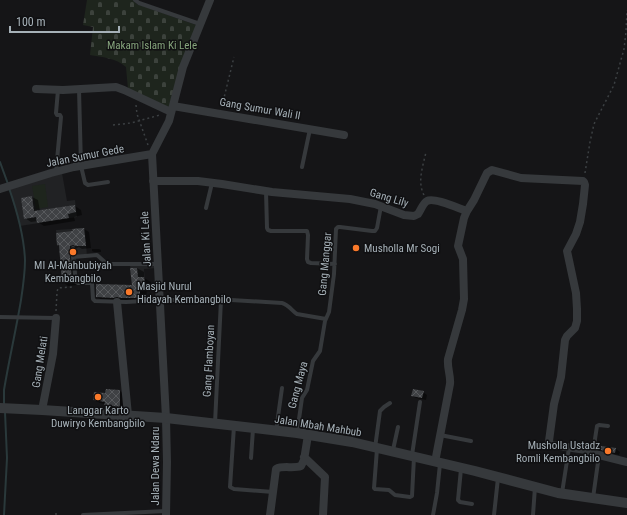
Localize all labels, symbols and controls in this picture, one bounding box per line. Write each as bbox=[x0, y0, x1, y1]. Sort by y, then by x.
scale bar bbox=[10, 8, 119, 34]
text: 100 m bbox=[16, 15, 46, 29]
park label: Makam Islam Ki Lele bbox=[107, 39, 197, 52]
street label: Gang Sumur Wali II bbox=[218, 95, 302, 123]
street label: Jalan Sumur Gede bbox=[45, 142, 125, 170]
street label: Gang Lily bbox=[368, 186, 410, 210]
street label: Jalan Ki Lele bbox=[138, 211, 154, 267]
street label: Gang Manggar bbox=[316, 231, 334, 296]
place label: Musholla Mr Sogi bbox=[364, 242, 440, 255]
marker: Musholla Mr Sogi bbox=[351, 243, 361, 253]
marker: MI Al-Mahbubiyah Kembangbilo bbox=[68, 247, 78, 257]
place label: MI Al-Mahbubiyah Kembangbilo bbox=[34, 259, 112, 285]
place label: Masjid Nurul Hidayah Kembangbilo bbox=[137, 280, 232, 306]
marker: Masjid Nurul Hidayah Kembangbilo bbox=[124, 287, 134, 297]
street label: Gang Flamboyan bbox=[201, 325, 217, 397]
street label: Gang Melati bbox=[30, 335, 50, 389]
street label: Gang Maya bbox=[285, 360, 311, 410]
marker: Langgar Karto Duwiryo Kembangbilo bbox=[93, 392, 103, 402]
place label: Langgar Karto Duwiryo Kembangbilo bbox=[51, 404, 145, 430]
street label: Jalan Mbah Mahbub bbox=[273, 413, 363, 439]
street label: Jalan Dewa Ndaru bbox=[149, 427, 162, 505]
place label: Musholla Ustadz Romli Kembangbilo bbox=[516, 439, 600, 465]
marker: Musholla Ustadz Romli Kembangbilo bbox=[603, 446, 613, 456]

